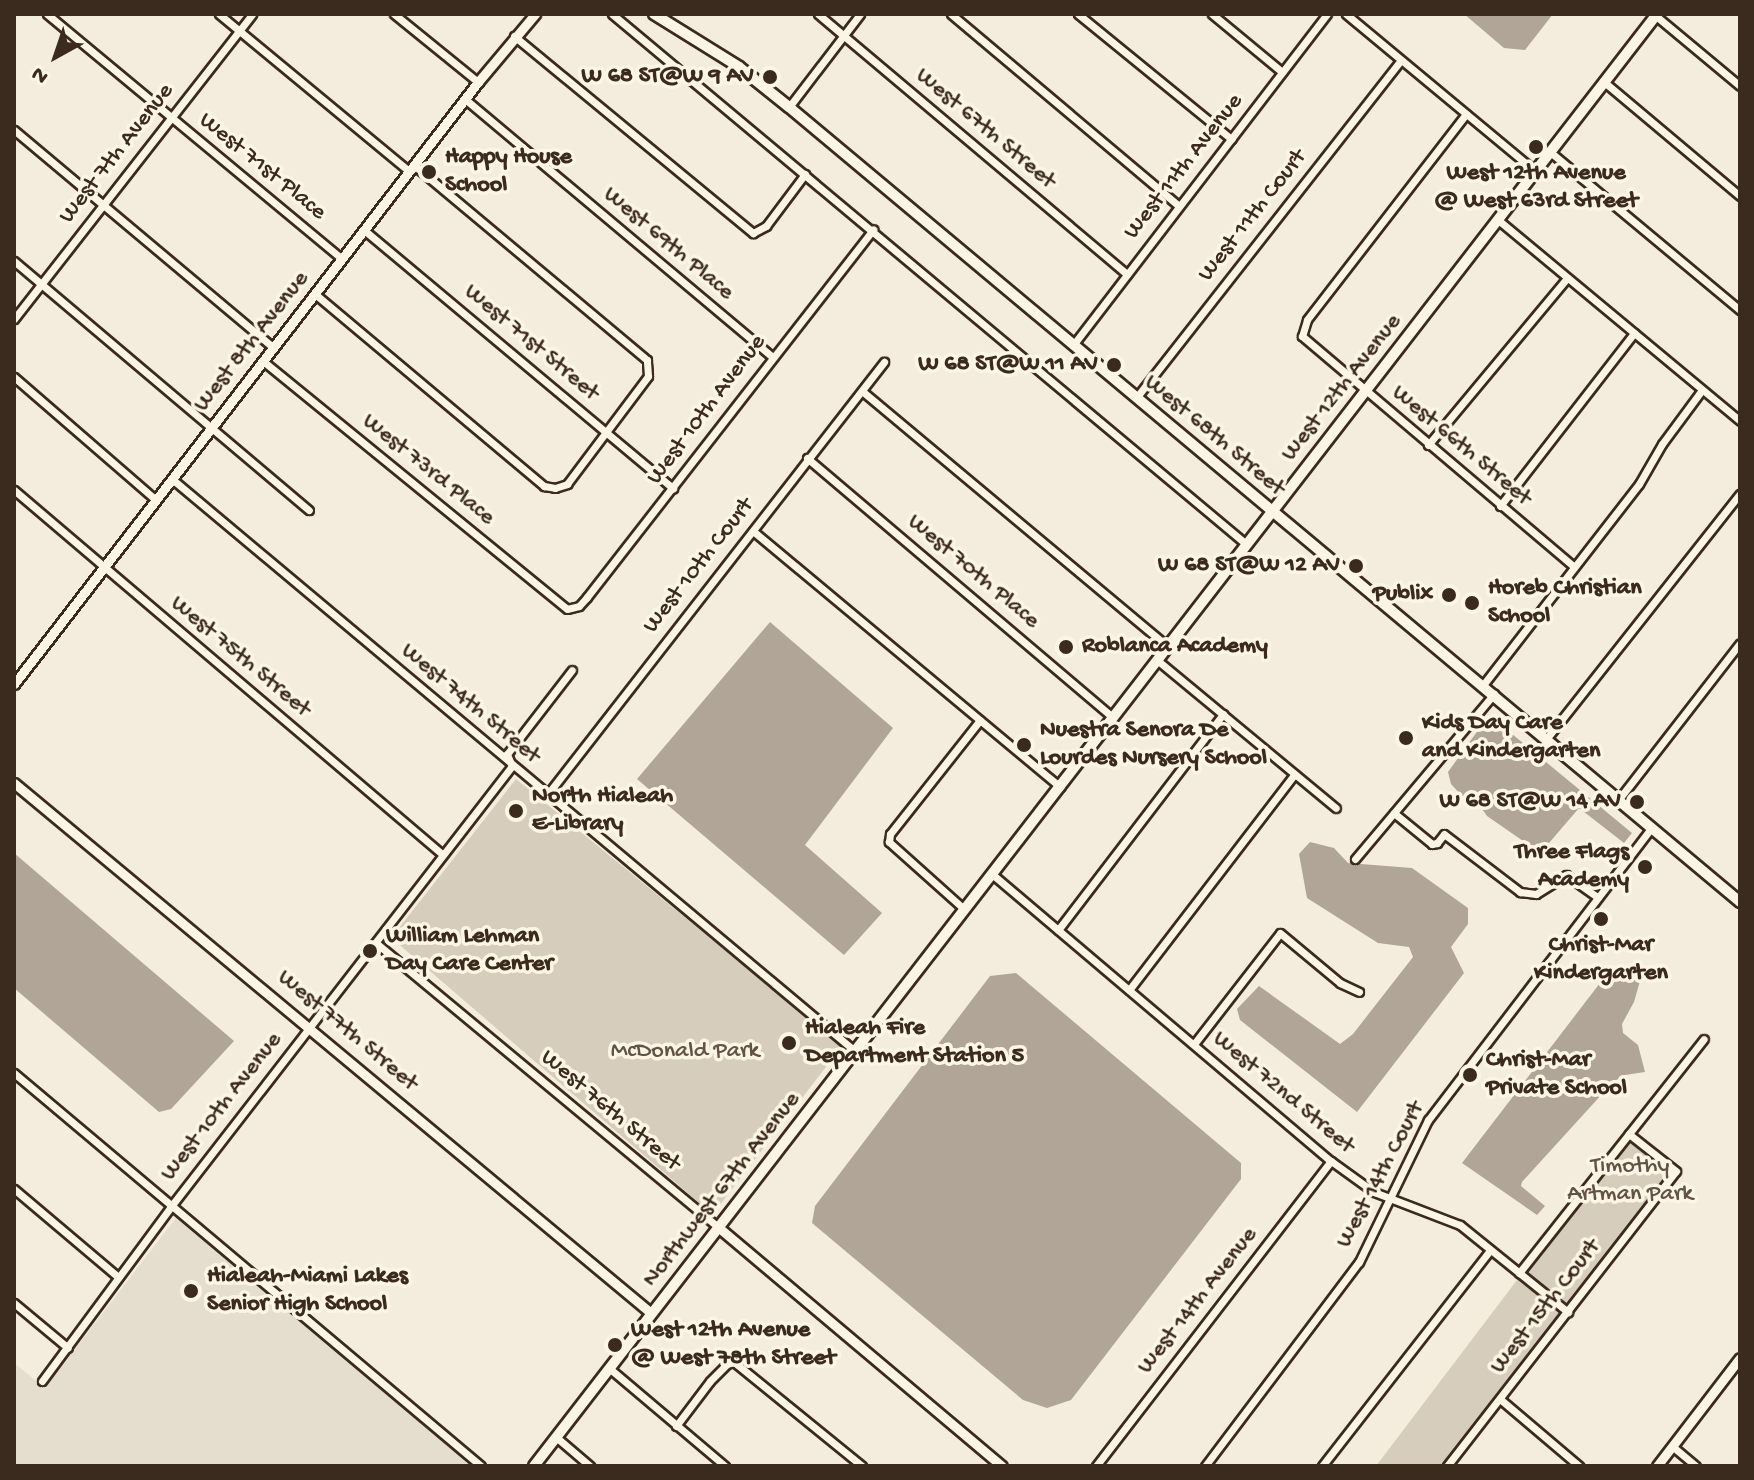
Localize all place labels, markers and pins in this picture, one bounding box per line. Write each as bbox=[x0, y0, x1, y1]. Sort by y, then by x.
place label: W 68 ST@W 9 AV bbox=[582, 63, 754, 91]
marker: W 68 ST@W 9 AV bbox=[761, 68, 779, 86]
marker: West 12th Avenue @ West 63rd Street bbox=[1527, 138, 1545, 156]
place label: Happy House School bbox=[445, 144, 572, 200]
place label: West 12th Avenue @ West 63rd Street bbox=[1434, 160, 1638, 216]
marker: Happy House School bbox=[420, 163, 438, 181]
place label: W 68 ST@W 11 AV bbox=[918, 351, 1098, 379]
marker: W 68 ST@W 11 AV bbox=[1105, 356, 1123, 374]
place label: W 68 ST@W 12 AV bbox=[1158, 552, 1340, 580]
marker: W 68 ST@W 12 AV bbox=[1347, 557, 1365, 575]
place label: Horeb Christian School bbox=[1488, 575, 1642, 631]
place label: Publix bbox=[1373, 581, 1433, 609]
marker: Publix bbox=[1440, 586, 1458, 604]
marker: Horeb Christian School bbox=[1463, 594, 1481, 612]
place label: Roblanca Academy bbox=[1082, 633, 1268, 661]
marker: Roblanca Academy bbox=[1057, 638, 1075, 656]
place label: Kids Day Care and Kindergarten bbox=[1422, 710, 1600, 766]
place label: Nuestra Senora De Lourdes Nursery School bbox=[1040, 717, 1267, 773]
marker: Kids Day Care and Kindergarten bbox=[1397, 729, 1415, 747]
marker: Nuestra Senora De Lourdes Nursery School bbox=[1015, 736, 1033, 754]
place label: North Hialeah E-Library bbox=[532, 783, 673, 839]
place label: W 68 ST@W 14 AV bbox=[1440, 788, 1621, 816]
marker: W 68 ST@W 14 AV bbox=[1628, 793, 1646, 811]
marker: North Hialeah E-Library bbox=[507, 802, 525, 820]
place label: Three Flags Academy bbox=[1515, 839, 1629, 895]
marker: Three Flags Academy bbox=[1636, 858, 1654, 876]
marker: Christ-Mar Kindergarten bbox=[1592, 910, 1610, 928]
place label: William Lehman Day Care Center bbox=[386, 923, 553, 979]
place label: Christ-Mar Kindergarten bbox=[1534, 932, 1668, 988]
marker: William Lehman Day Care Center bbox=[361, 942, 379, 960]
place label: Hialeah Fire Department Station 5 bbox=[805, 1015, 1024, 1071]
marker: Hialeah Fire Department Station 5 bbox=[780, 1034, 798, 1052]
place label: Christ-Mar Private School bbox=[1486, 1047, 1627, 1103]
marker: Christ-Mar Private School bbox=[1461, 1066, 1479, 1084]
place label: Hialeah-Miami Lakes Senior High School bbox=[207, 1263, 408, 1319]
marker: Hialeah-Miami Lakes Senior High School bbox=[182, 1282, 200, 1300]
place label: West 12th Avenue @ West 78th Street bbox=[631, 1317, 835, 1373]
marker: West 12th Avenue @ West 78th Street bbox=[606, 1336, 624, 1354]

